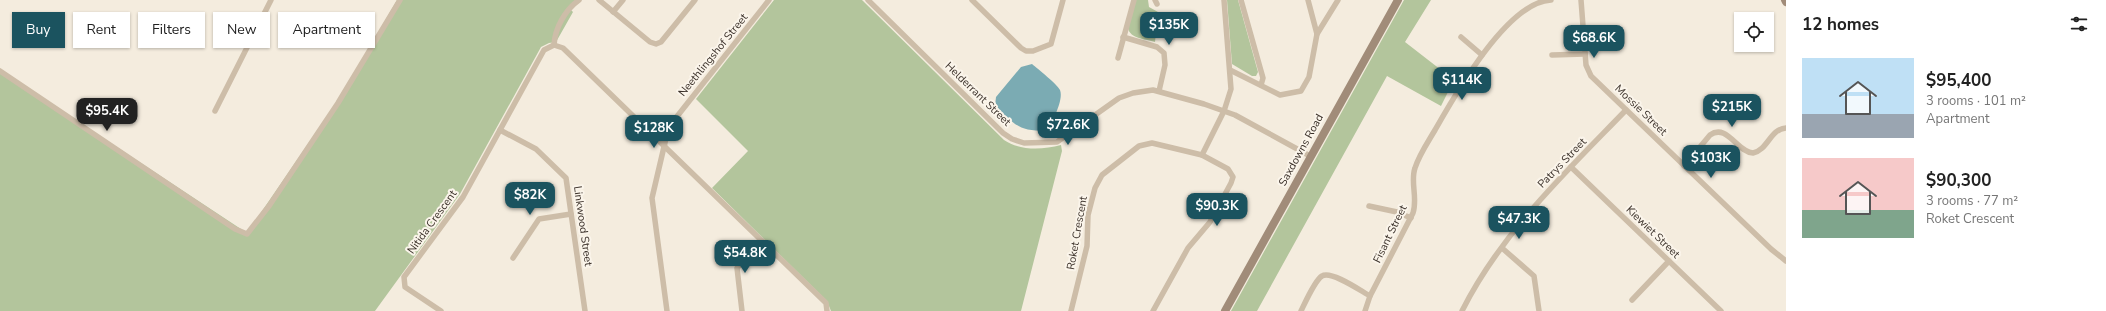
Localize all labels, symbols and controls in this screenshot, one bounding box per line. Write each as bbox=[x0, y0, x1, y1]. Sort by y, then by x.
street label: Neethlingshof Street bbox=[675, 10, 751, 100]
chip: Buy bbox=[12, 12, 65, 48]
chip: Rent bbox=[73, 12, 130, 48]
chip: Filters bbox=[138, 12, 205, 48]
chip: New bbox=[213, 12, 270, 48]
chip: Apartment bbox=[278, 12, 375, 48]
pin: $135K bbox=[1141, 12, 1197, 46]
map controls bbox=[1734, 12, 1774, 52]
button: locate bbox=[1734, 12, 1774, 52]
text: 12 homes bbox=[1802, 13, 1879, 36]
icon: filters bbox=[2068, 13, 2090, 35]
text: $135K bbox=[1149, 16, 1189, 34]
pin: $68.6K bbox=[1561, 25, 1627, 59]
text: $68.6K bbox=[1572, 29, 1616, 47]
street label: Helderrant Street bbox=[942, 59, 1014, 129]
pin: $114K bbox=[1434, 67, 1490, 101]
text: $95,400 bbox=[1926, 69, 1991, 92]
text: $114K bbox=[1442, 71, 1482, 89]
icon: home bbox=[1834, 74, 1882, 122]
street label: Mossie Street bbox=[1612, 81, 1671, 139]
text: 3 rooms · 101 m² bbox=[1926, 92, 2026, 110]
pin: $215K bbox=[1704, 94, 1760, 128]
pin: $95.4K bbox=[74, 98, 140, 132]
text: $215K bbox=[1712, 98, 1752, 116]
text: $95.4K bbox=[85, 102, 129, 120]
text: Apartment bbox=[1926, 110, 1989, 128]
street label: Saxdowns Road bbox=[1275, 111, 1327, 189]
pin: $72.6K bbox=[1035, 112, 1101, 146]
pin: $128K bbox=[626, 115, 682, 149]
text: $72.6K bbox=[1046, 116, 1090, 134]
text: $128K bbox=[634, 119, 674, 137]
street label: Patrys Street bbox=[1534, 135, 1590, 191]
pin: $103K bbox=[1683, 145, 1739, 179]
text: $103K bbox=[1691, 149, 1731, 167]
text: $90,300 bbox=[1926, 169, 1991, 192]
icon: home bbox=[1834, 174, 1882, 222]
pin: $82K bbox=[506, 182, 554, 216]
street label: Linkwood Street bbox=[570, 185, 596, 267]
text: $82K bbox=[514, 186, 546, 204]
street label: Nitida Crescent bbox=[404, 187, 460, 257]
text: 3 rooms · 77 m² bbox=[1926, 192, 2018, 210]
pin: $90.3K bbox=[1184, 193, 1250, 227]
street label: Roket Crescent bbox=[1063, 195, 1091, 271]
text: $90.3K bbox=[1195, 197, 1239, 215]
street label: Fisant Street bbox=[1370, 202, 1411, 265]
street label: Kiewiet Street bbox=[1623, 202, 1683, 262]
pin: $47.3K bbox=[1486, 206, 1552, 240]
text: $47.3K bbox=[1497, 210, 1541, 228]
text: Roket Crescent bbox=[1926, 210, 2014, 228]
pin: $54.8K bbox=[712, 240, 778, 274]
text: $54.8K bbox=[723, 244, 767, 262]

